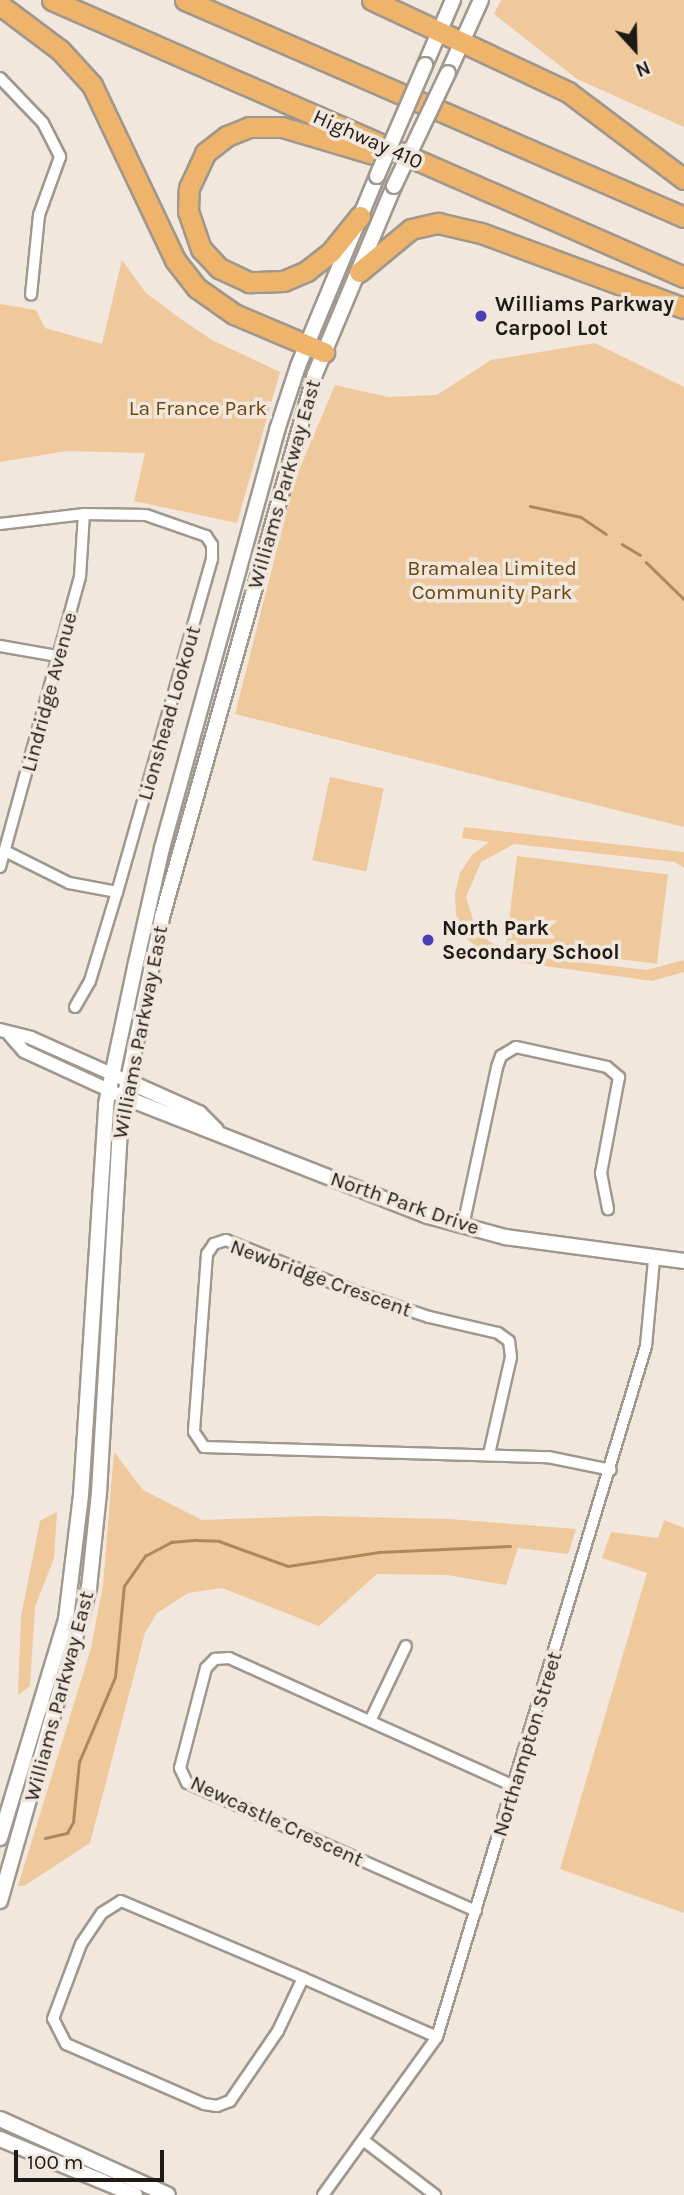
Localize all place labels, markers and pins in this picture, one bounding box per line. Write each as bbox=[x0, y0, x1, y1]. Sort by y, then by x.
place label: Williams Parkway Carpool Lot bbox=[495, 291, 674, 341]
marker: Williams Parkway Carpool Lot bbox=[473, 308, 489, 324]
place label: North Park Secondary School bbox=[442, 915, 620, 965]
marker: North Park Secondary School bbox=[420, 932, 436, 948]

